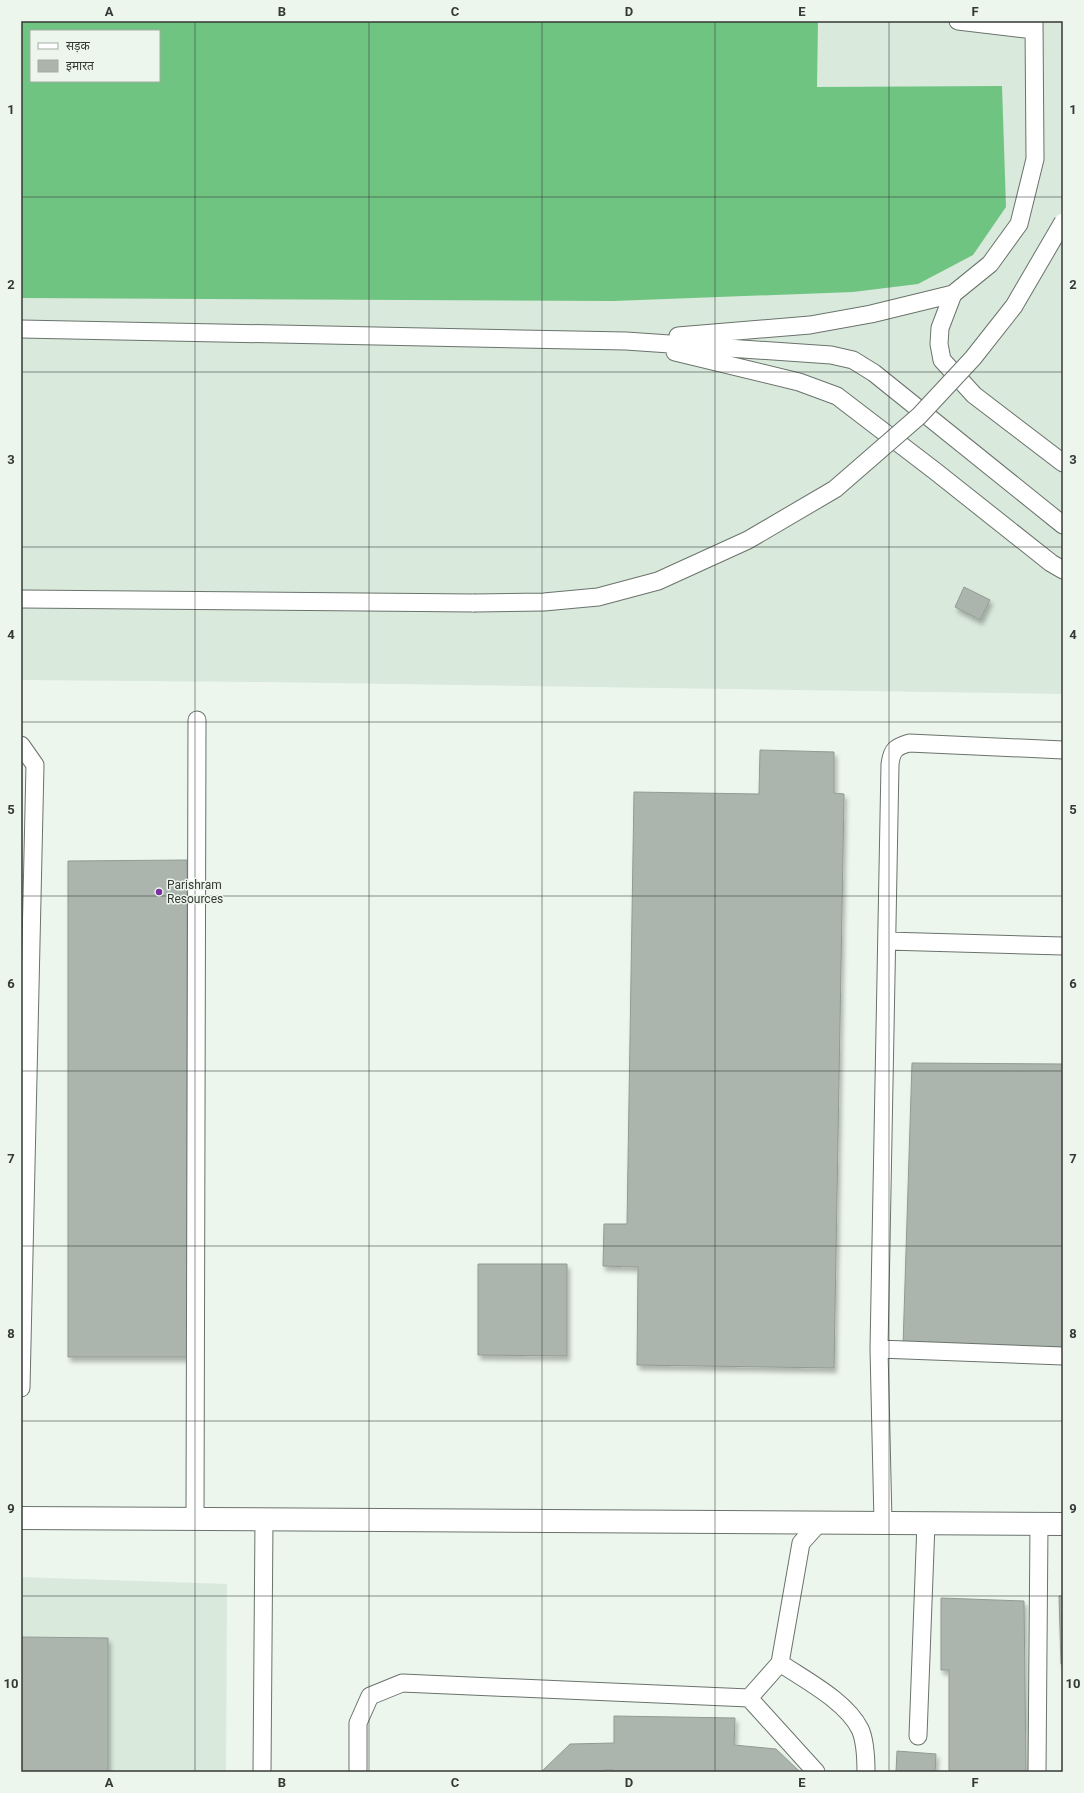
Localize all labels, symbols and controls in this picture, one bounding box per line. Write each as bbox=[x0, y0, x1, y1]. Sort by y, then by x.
text: A bbox=[105, 4, 114, 19]
text: B bbox=[278, 4, 286, 19]
text: C bbox=[451, 4, 460, 19]
text: D bbox=[625, 4, 633, 19]
text: E bbox=[798, 4, 806, 19]
text: F bbox=[971, 4, 979, 19]
legend bbox=[30, 30, 160, 82]
text: सड़क bbox=[66, 39, 91, 53]
text: इमारत bbox=[66, 59, 95, 73]
text: 1 bbox=[7, 102, 15, 117]
text: 1 bbox=[1069, 102, 1077, 117]
text: 2 bbox=[7, 277, 15, 292]
text: 2 bbox=[1069, 277, 1077, 292]
text: 3 bbox=[7, 452, 15, 467]
text: 3 bbox=[1069, 452, 1077, 467]
text: 4 bbox=[7, 627, 15, 642]
text: 4 bbox=[1069, 627, 1077, 642]
text: 5 bbox=[7, 802, 15, 817]
text: 5 bbox=[1069, 802, 1077, 817]
place label: Parishram Resources bbox=[167, 878, 223, 906]
marker: Parishram Resources bbox=[154, 887, 164, 897]
text: 6 bbox=[7, 976, 15, 991]
text: 6 bbox=[1069, 976, 1077, 991]
text: 7 bbox=[7, 1151, 15, 1166]
text: 7 bbox=[1069, 1151, 1077, 1166]
text: 8 bbox=[7, 1326, 15, 1341]
text: 8 bbox=[1069, 1326, 1077, 1341]
text: 9 bbox=[7, 1501, 15, 1516]
text: 9 bbox=[1069, 1501, 1077, 1516]
text: 10 bbox=[4, 1676, 18, 1691]
text: 10 bbox=[1066, 1676, 1080, 1691]
text: A bbox=[105, 1775, 114, 1790]
text: B bbox=[278, 1775, 286, 1790]
text: C bbox=[451, 1775, 460, 1790]
text: D bbox=[625, 1775, 633, 1790]
text: E bbox=[798, 1775, 806, 1790]
text: F bbox=[971, 1775, 979, 1790]

